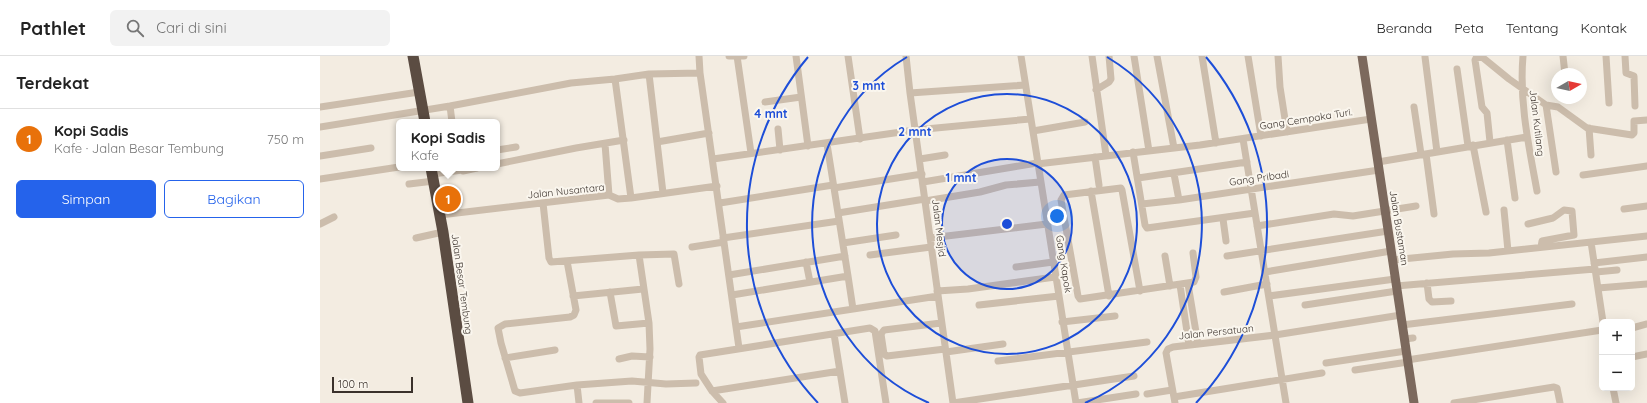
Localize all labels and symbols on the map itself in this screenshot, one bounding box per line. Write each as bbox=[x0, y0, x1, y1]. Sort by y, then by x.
north arrow bbox=[1551, 68, 1587, 104]
text: 3 mnt bbox=[853, 78, 886, 93]
street label: Jalan Kutilang bbox=[1526, 89, 1548, 157]
street label: Gang Cempaka Turi. bbox=[1259, 105, 1354, 133]
text: 4 mnt bbox=[754, 106, 788, 121]
text: 2 mnt bbox=[898, 124, 932, 139]
street label: Gang Pribadi bbox=[1228, 167, 1290, 189]
text: 1 mnt bbox=[945, 170, 977, 185]
street label: Jalan Nusantara bbox=[527, 180, 605, 202]
pin: 1 bbox=[435, 184, 461, 214]
street label: Jalan Bustaman bbox=[1387, 189, 1411, 267]
street label: Jalan Mesjid bbox=[929, 198, 949, 258]
your location bbox=[1047, 206, 1067, 226]
centre of rings bbox=[1000, 217, 1014, 231]
street label: Jalan Besar Tembung bbox=[448, 233, 476, 335]
street label: Gang Kapok bbox=[1053, 234, 1075, 294]
street label: Jalan Persatuan bbox=[1178, 322, 1254, 342]
scale bar bbox=[332, 375, 413, 394]

